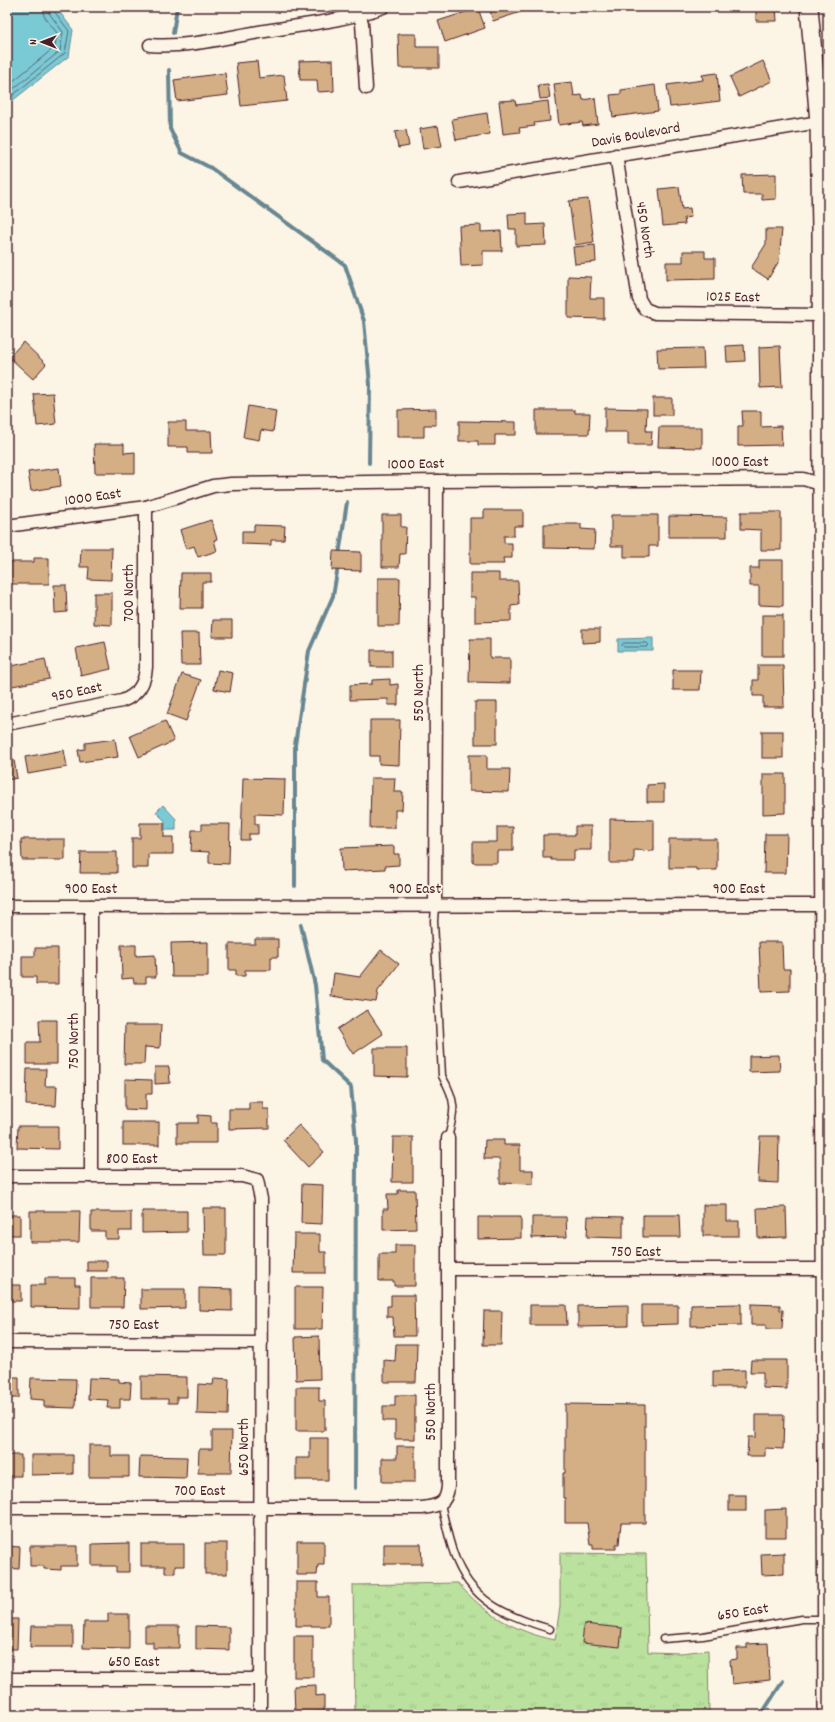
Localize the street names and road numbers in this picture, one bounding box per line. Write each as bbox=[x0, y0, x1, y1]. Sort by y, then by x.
street label: Davis Boulevard bbox=[590, 117, 682, 155]
street label: 450 North bbox=[629, 200, 659, 260]
street label: 1025 East bbox=[706, 287, 761, 309]
street label: 1000 East bbox=[712, 452, 769, 474]
street label: 1000 East bbox=[387, 453, 445, 476]
street label: 1000 East bbox=[63, 483, 123, 513]
street label: 700 North bbox=[119, 564, 141, 622]
street label: 550 North bbox=[409, 664, 431, 722]
street label: 950 East bbox=[50, 677, 105, 709]
street label: 900 East bbox=[65, 879, 118, 901]
street label: 900 East bbox=[389, 879, 442, 901]
street label: 900 East bbox=[713, 879, 766, 901]
street label: 750 North bbox=[64, 1013, 86, 1069]
street label: 800 East bbox=[106, 1149, 158, 1171]
street label: 750 East bbox=[611, 1242, 661, 1264]
street label: 750 East bbox=[109, 1315, 159, 1337]
street label: 550 North bbox=[421, 1383, 443, 1441]
street label: 650 North bbox=[234, 1418, 256, 1476]
street label: 700 East bbox=[174, 1481, 226, 1503]
street label: 650 East bbox=[716, 1598, 771, 1628]
street label: 650 East bbox=[108, 1652, 160, 1674]

